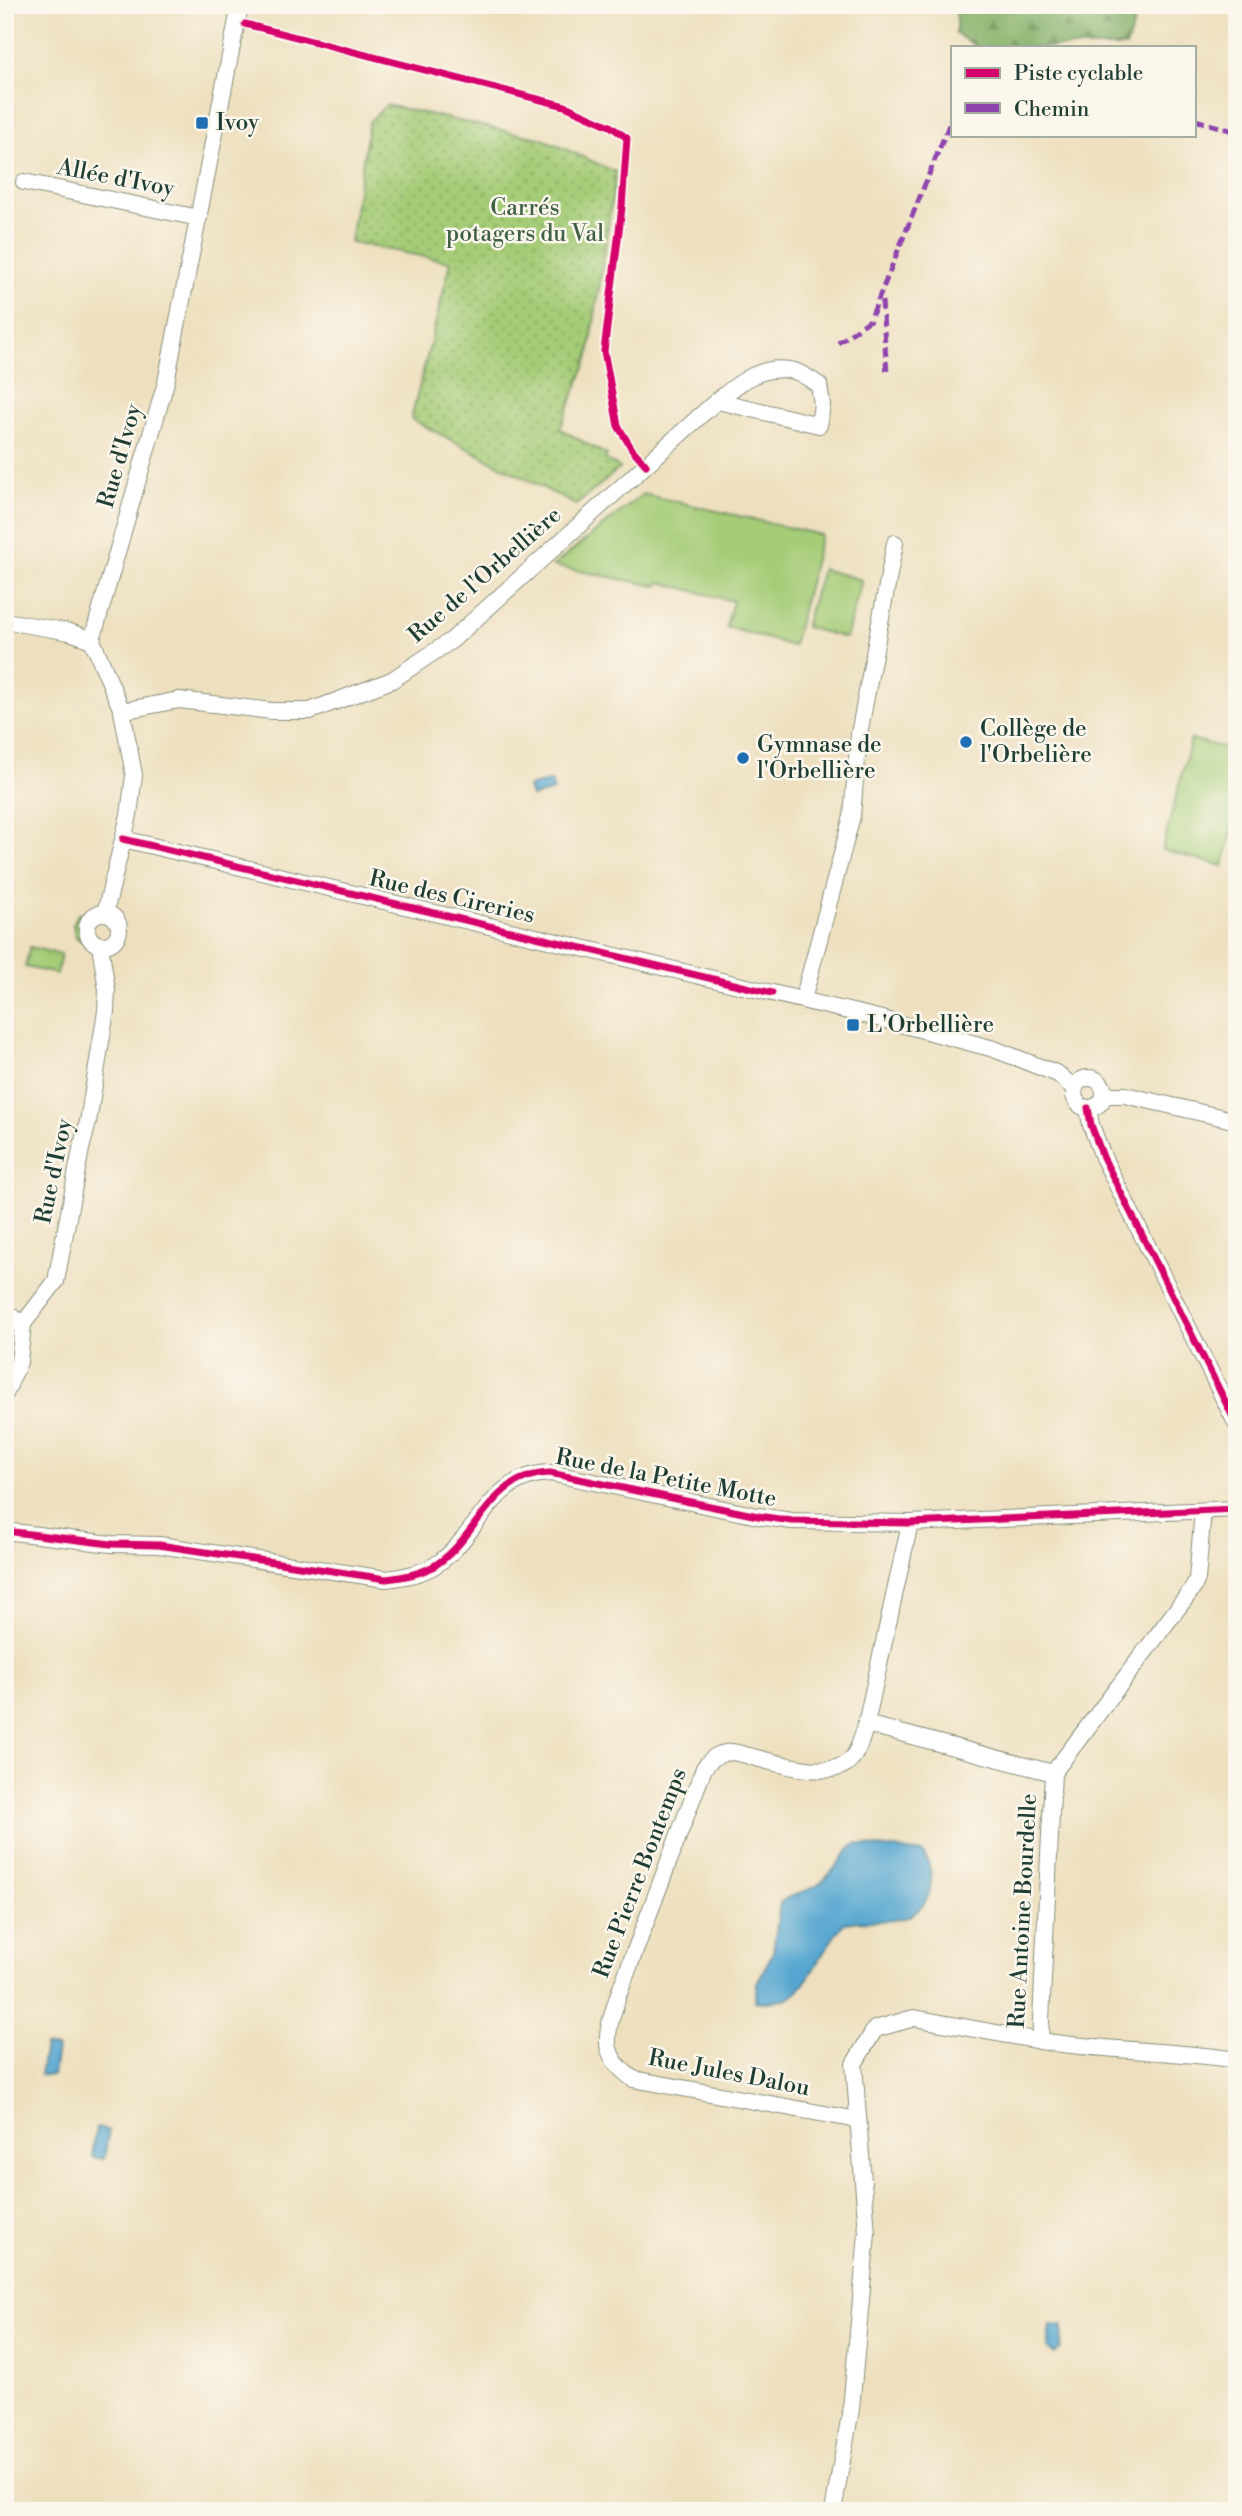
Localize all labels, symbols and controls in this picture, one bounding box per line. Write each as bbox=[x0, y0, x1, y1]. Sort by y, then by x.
legend bbox=[951, 46, 1196, 136]
text: Piste cyclable bbox=[1014, 61, 1143, 87]
text: Chemin bbox=[1014, 97, 1090, 123]
place label: Ivoy bbox=[216, 109, 260, 137]
marker: Ivoy bbox=[194, 115, 210, 131]
street label: Allée d'Ivoy bbox=[54, 153, 178, 203]
park label: Carrés potagers du Val bbox=[446, 194, 604, 248]
street label: Rue d'Ivoy bbox=[92, 400, 148, 511]
street label: Rue de l'Orbellière bbox=[403, 501, 567, 649]
place label: Collège de l'Orbelière bbox=[980, 715, 1092, 769]
place label: Gymnase de l'Orbellière bbox=[757, 731, 882, 785]
marker: Collège de l'Orbelière bbox=[958, 734, 974, 750]
marker: Gymnase de l'Orbellière bbox=[735, 750, 751, 766]
street label: Rue des Cireries bbox=[366, 864, 538, 930]
place label: L'Orbellière bbox=[867, 1011, 994, 1039]
marker: L'Orbellière bbox=[845, 1017, 861, 1033]
street label: Rue d'Ivoy bbox=[29, 1115, 79, 1226]
street label: Rue de la Petite Motte bbox=[553, 1443, 779, 1513]
street label: Rue Pierre Bontemps bbox=[587, 1764, 693, 1982]
street label: Rue Antoine Bourdelle bbox=[1003, 1793, 1043, 2029]
street label: Rue Jules Dalou bbox=[646, 2044, 812, 2102]

